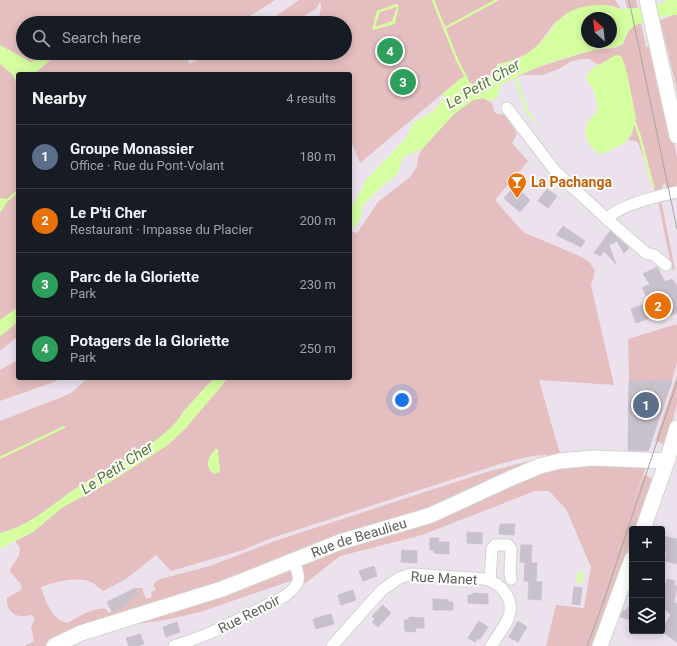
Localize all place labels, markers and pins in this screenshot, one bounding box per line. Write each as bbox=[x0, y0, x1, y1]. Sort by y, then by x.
pin: 4 bbox=[377, 36, 403, 66]
pin: 3 bbox=[390, 67, 416, 97]
bar icon: La Pachanga bbox=[506, 171, 528, 199]
place label: La Pachanga bbox=[531, 174, 612, 190]
pin: 2 bbox=[645, 291, 671, 321]
pin: 1 bbox=[633, 390, 659, 420]

